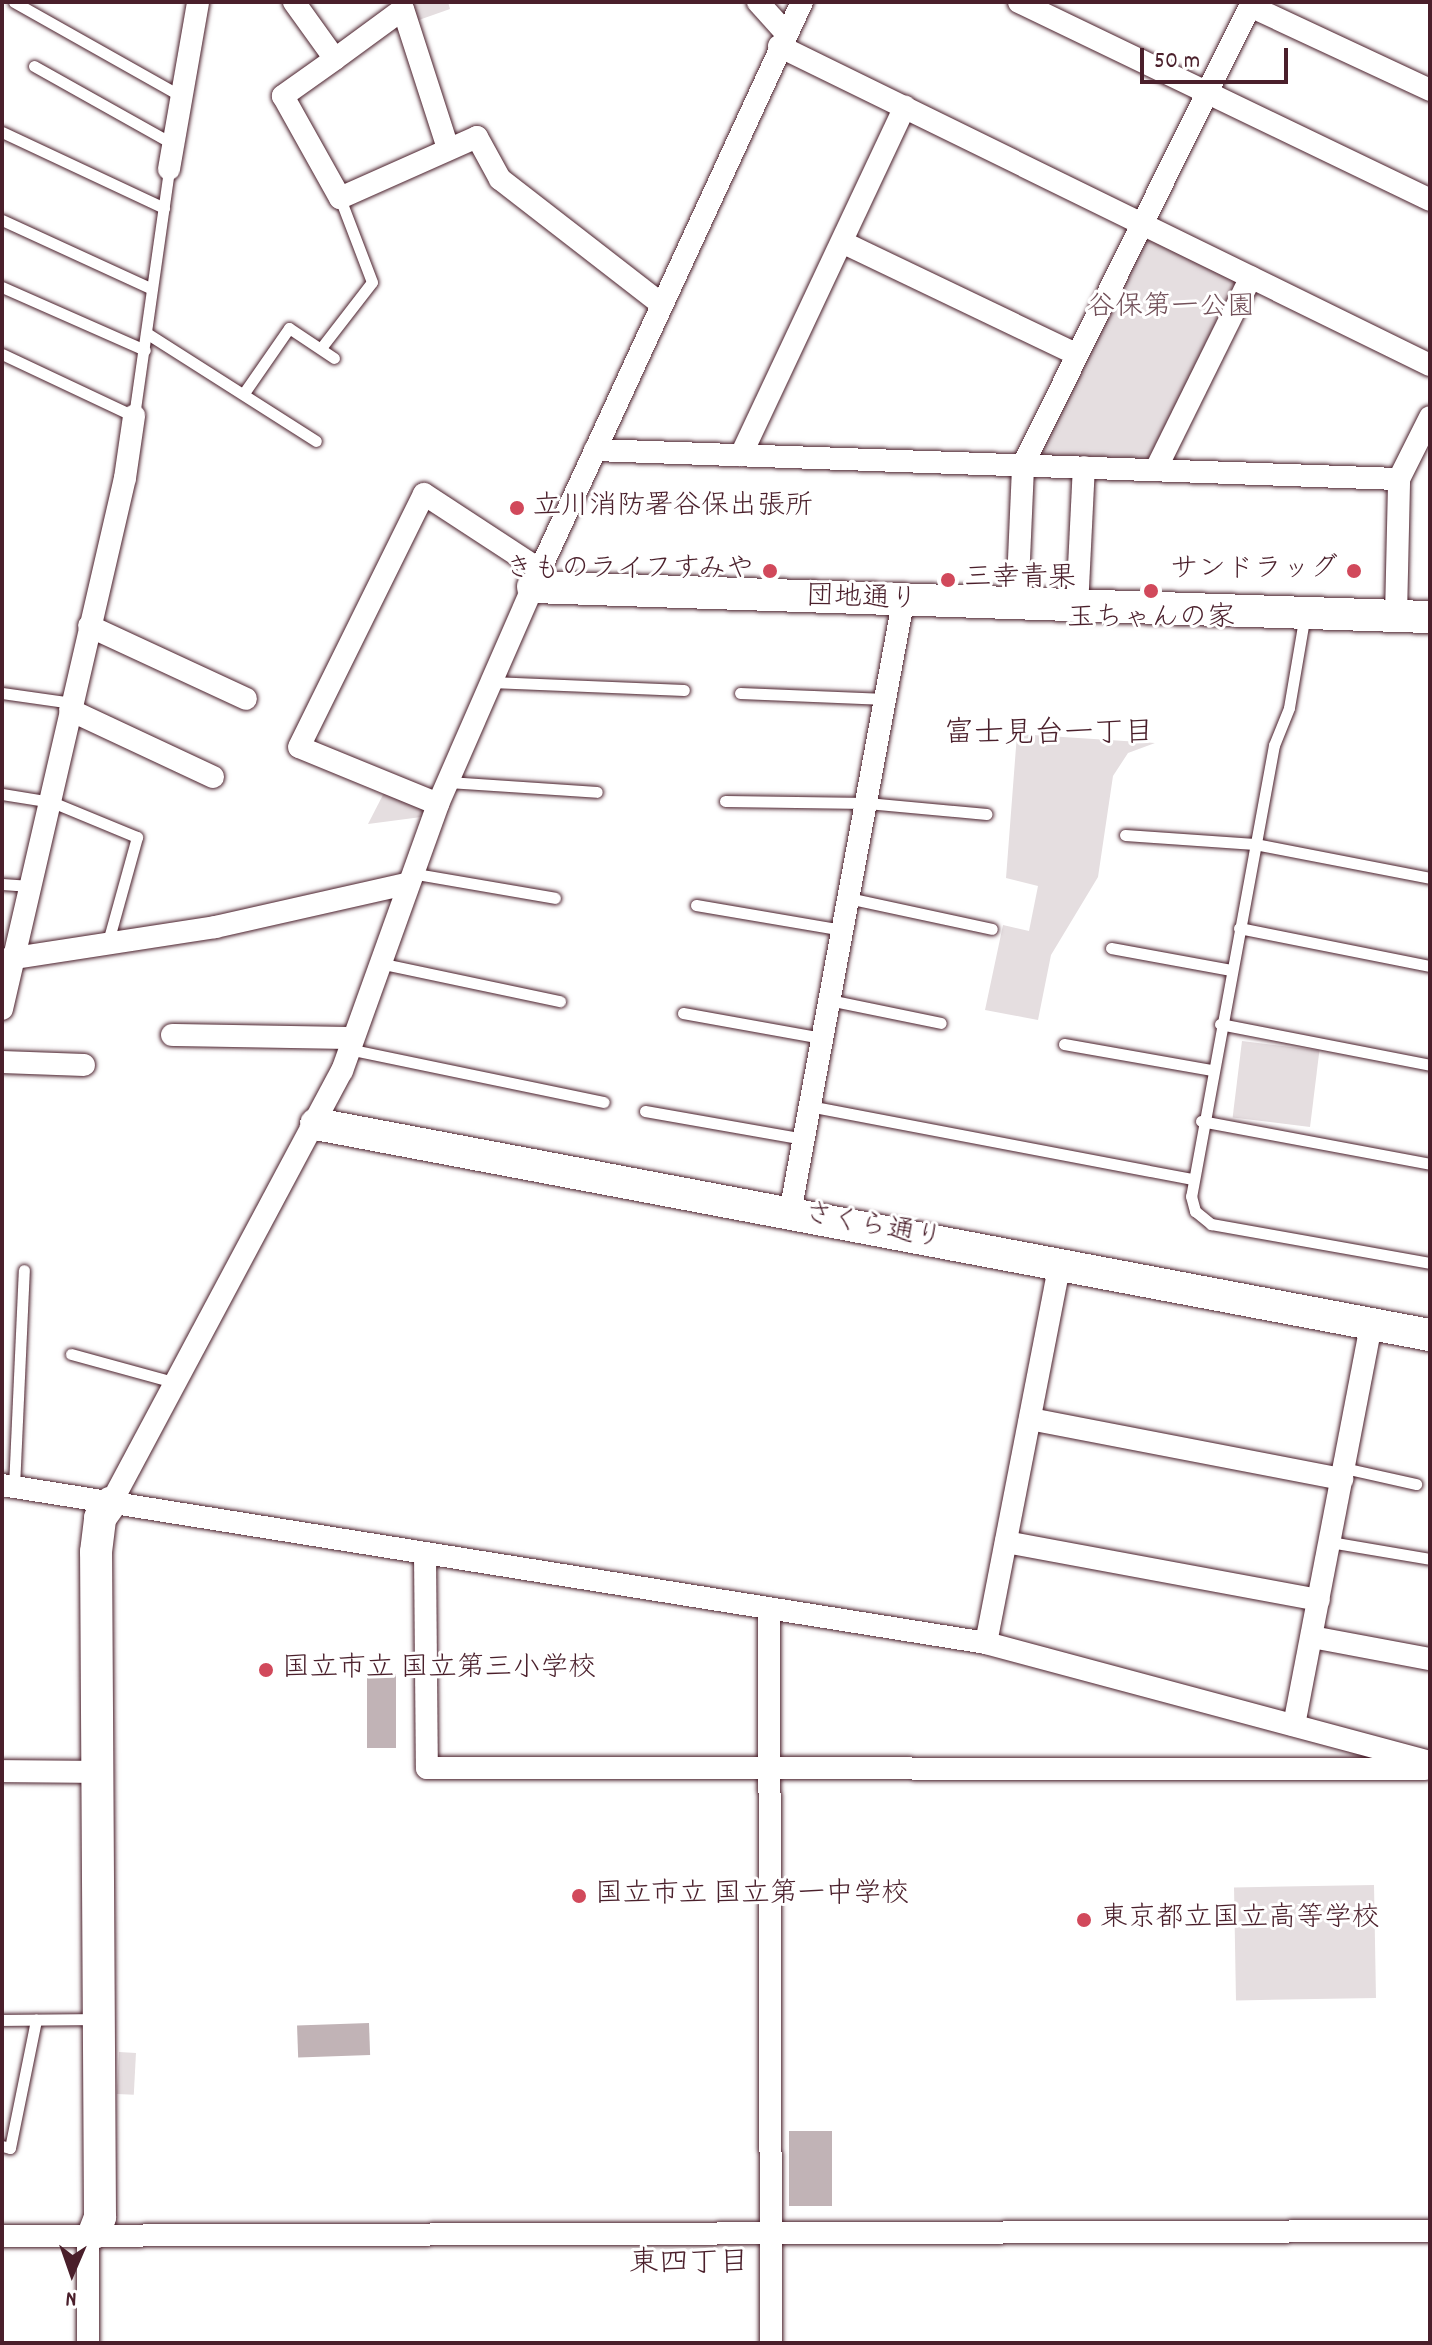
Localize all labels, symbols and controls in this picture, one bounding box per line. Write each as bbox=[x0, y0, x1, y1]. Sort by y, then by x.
scale bar bbox=[1144, 32, 1292, 82]
text: 50 m bbox=[1154, 45, 1200, 79]
park label: 谷保第一公園 bbox=[1087, 292, 1255, 326]
place label: 立川消防署谷保出張所 bbox=[533, 491, 813, 525]
marker: 立川消防署谷保出張所 bbox=[508, 499, 526, 517]
place label: きものライフすみや bbox=[502, 554, 754, 588]
place label: サンドラッグ bbox=[1170, 554, 1338, 588]
marker: きものライフすみや bbox=[761, 562, 779, 580]
marker: サンドラッグ bbox=[1345, 562, 1363, 580]
place label: 三幸青果 bbox=[964, 563, 1076, 597]
marker: 三幸青果 bbox=[939, 571, 957, 589]
street label: 団地通り bbox=[805, 581, 919, 619]
marker: 玉ちゃんの家 bbox=[1142, 582, 1160, 600]
place label: 玉ちゃんの家 bbox=[1067, 603, 1235, 637]
district label: 富士見台一丁目 bbox=[944, 718, 1154, 754]
street label: さくら通り bbox=[801, 1198, 945, 1258]
place label: 国立市立 国立第三小学校 bbox=[282, 1653, 596, 1687]
marker: 国立市立 国立第三小学校 bbox=[257, 1661, 275, 1679]
place label: 国立市立 国立第一中学校 bbox=[595, 1879, 909, 1913]
marker: 国立市立 国立第一中学校 bbox=[570, 1887, 588, 1905]
place label: 東京都立国立高等学校 bbox=[1100, 1903, 1380, 1937]
marker: 東京都立国立高等学校 bbox=[1075, 1911, 1093, 1929]
north arrow bbox=[32, 2233, 112, 2313]
district label: 東四丁目 bbox=[629, 2248, 749, 2284]
text: N bbox=[65, 2282, 77, 2313]

